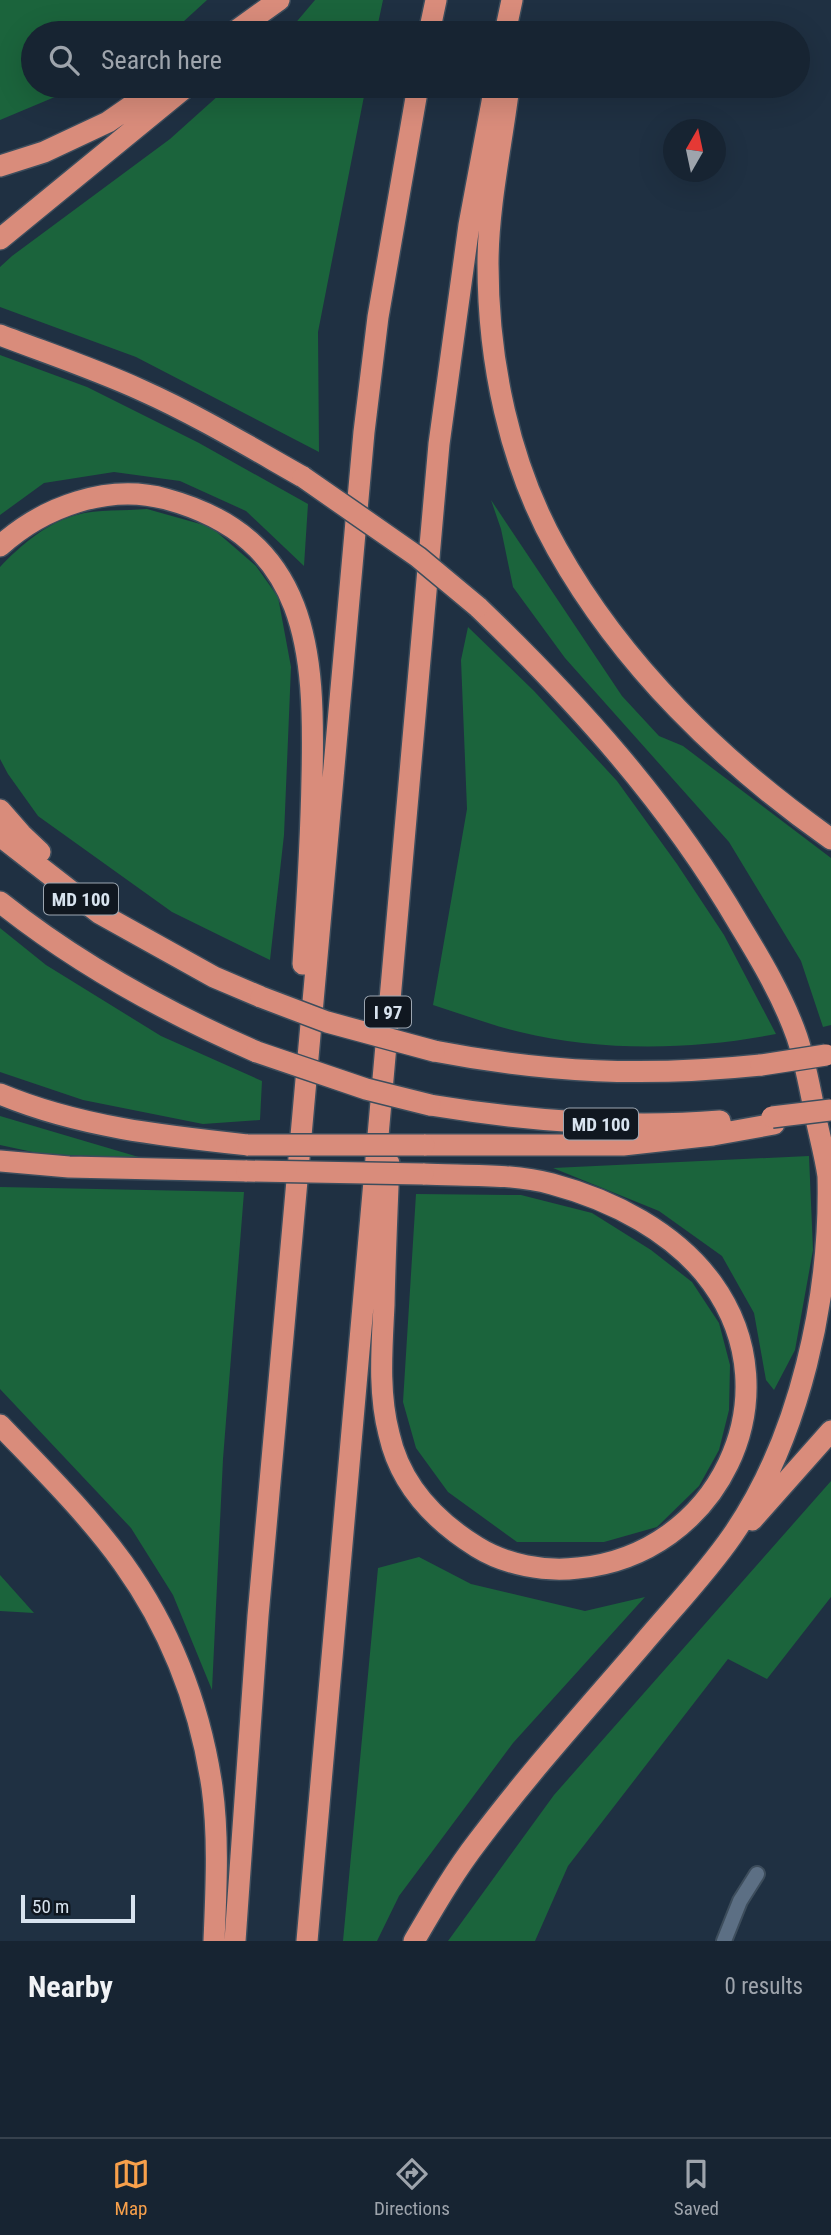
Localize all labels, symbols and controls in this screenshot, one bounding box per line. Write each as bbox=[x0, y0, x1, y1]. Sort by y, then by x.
search box bbox=[21, 21, 810, 98]
icon: search bbox=[45, 41, 83, 79]
text: Search here bbox=[101, 45, 222, 75]
north arrow bbox=[663, 119, 726, 182]
road number: MD 100 bbox=[44, 884, 118, 914]
road number: I 97 bbox=[365, 996, 411, 1028]
road number: MD 100 bbox=[564, 1108, 638, 1140]
scale bar bbox=[21, 1892, 135, 1924]
text: 50 m bbox=[32, 1895, 69, 1918]
text: Nearby bbox=[28, 1969, 113, 2004]
text: 0 results bbox=[725, 1973, 803, 2000]
tab: Map bbox=[112, 2155, 150, 2220]
tab: Directions bbox=[374, 2155, 450, 2220]
tab: Saved bbox=[674, 2155, 719, 2220]

